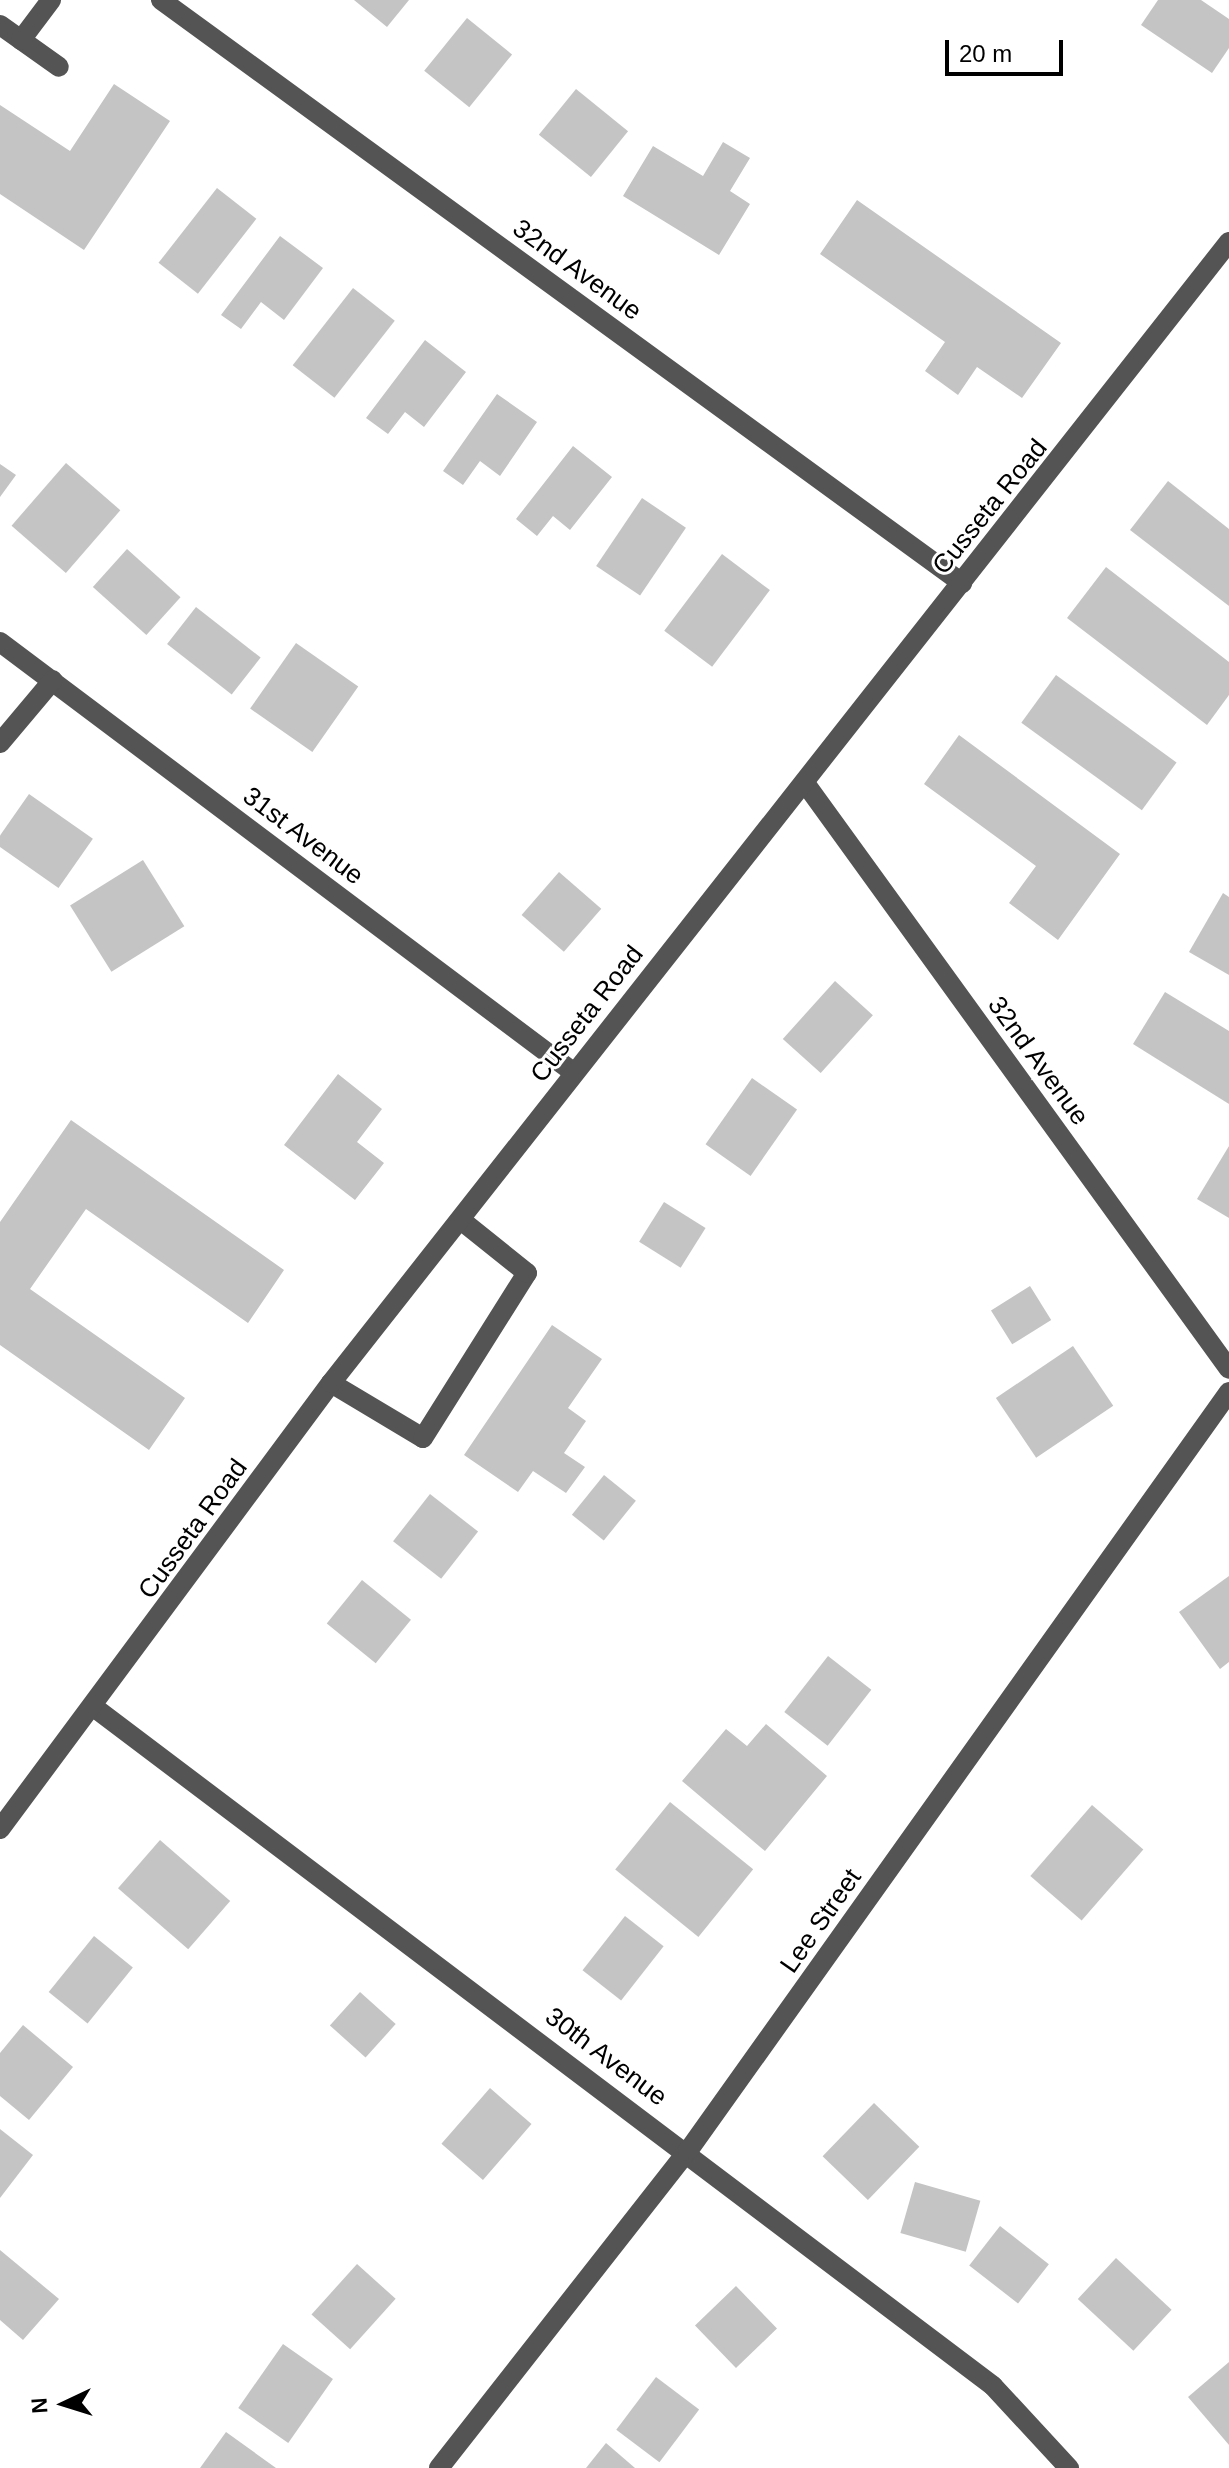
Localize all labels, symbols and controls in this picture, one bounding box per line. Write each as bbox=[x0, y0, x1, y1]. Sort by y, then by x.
scale bar bbox=[949, 24, 1067, 74]
text: 20 m bbox=[959, 40, 1012, 67]
street label: 32nd Avenue bbox=[506, 212, 648, 328]
street label: Cusseta Road bbox=[926, 433, 1054, 581]
street label: 31st Avenue bbox=[236, 780, 370, 892]
street label: Cusseta Road bbox=[524, 939, 650, 1089]
street label: 32nd Avenue bbox=[980, 990, 1096, 1132]
street label: Cusseta Road bbox=[132, 1453, 254, 1605]
street label: Lee Street bbox=[774, 1863, 868, 1979]
street label: 30th Avenue bbox=[538, 2001, 674, 2113]
north arrow bbox=[24, 2364, 104, 2444]
text: N bbox=[27, 2397, 53, 2415]

